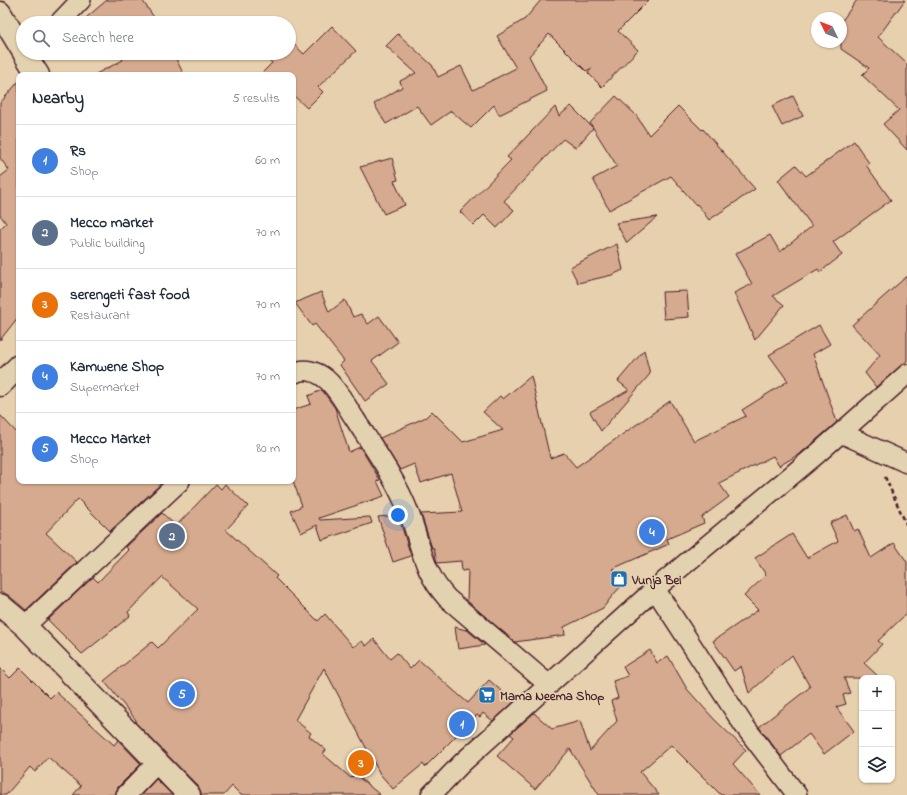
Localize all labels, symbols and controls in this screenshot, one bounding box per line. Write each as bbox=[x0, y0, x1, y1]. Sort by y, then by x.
north arrow bbox=[811, 12, 847, 48]
search box bbox=[16, 16, 296, 60]
icon: search bbox=[30, 27, 52, 49]
text: Search here bbox=[62, 27, 134, 49]
text: Nearby bbox=[32, 86, 84, 111]
text: 5 results bbox=[232, 89, 280, 108]
text: Rs bbox=[70, 140, 86, 162]
text: 1 bbox=[43, 151, 47, 170]
text: 60 m bbox=[255, 151, 280, 170]
text: Shop bbox=[70, 162, 98, 181]
text: Mecco market bbox=[70, 212, 153, 234]
text: 2 bbox=[42, 223, 48, 242]
text: 70 m bbox=[256, 223, 280, 242]
text: Public building bbox=[70, 234, 145, 253]
text: serengeti fast food bbox=[70, 284, 190, 306]
text: 3 bbox=[42, 295, 48, 314]
text: 70 m bbox=[256, 295, 280, 314]
text: Restaurant bbox=[70, 306, 130, 325]
text: Kamwene Shop bbox=[70, 356, 164, 378]
text: 4 bbox=[42, 367, 48, 386]
text: 70 m bbox=[256, 367, 280, 386]
text: Supermarket bbox=[70, 378, 140, 397]
text: Mecco Market bbox=[70, 428, 151, 450]
text: 5 bbox=[41, 439, 49, 458]
text: 80 m bbox=[256, 439, 280, 458]
text: Shop bbox=[70, 450, 98, 469]
your location bbox=[388, 505, 408, 525]
pin: 4 bbox=[639, 517, 665, 547]
pin: 2 bbox=[159, 521, 185, 551]
shop icon: Vunja Bei bbox=[609, 569, 629, 589]
place label: Vunja Bei bbox=[631, 571, 682, 590]
map controls bbox=[859, 675, 895, 783]
button: + bbox=[859, 675, 895, 711]
pin: 5 bbox=[169, 679, 195, 709]
supermarket icon: Mama Neema Shop bbox=[477, 685, 497, 705]
place label: Mama Neema Shop bbox=[500, 687, 604, 706]
pin: 1 bbox=[449, 709, 475, 739]
button: − bbox=[859, 711, 895, 747]
button: layers bbox=[859, 747, 895, 783]
pin: 3 bbox=[348, 748, 374, 778]

